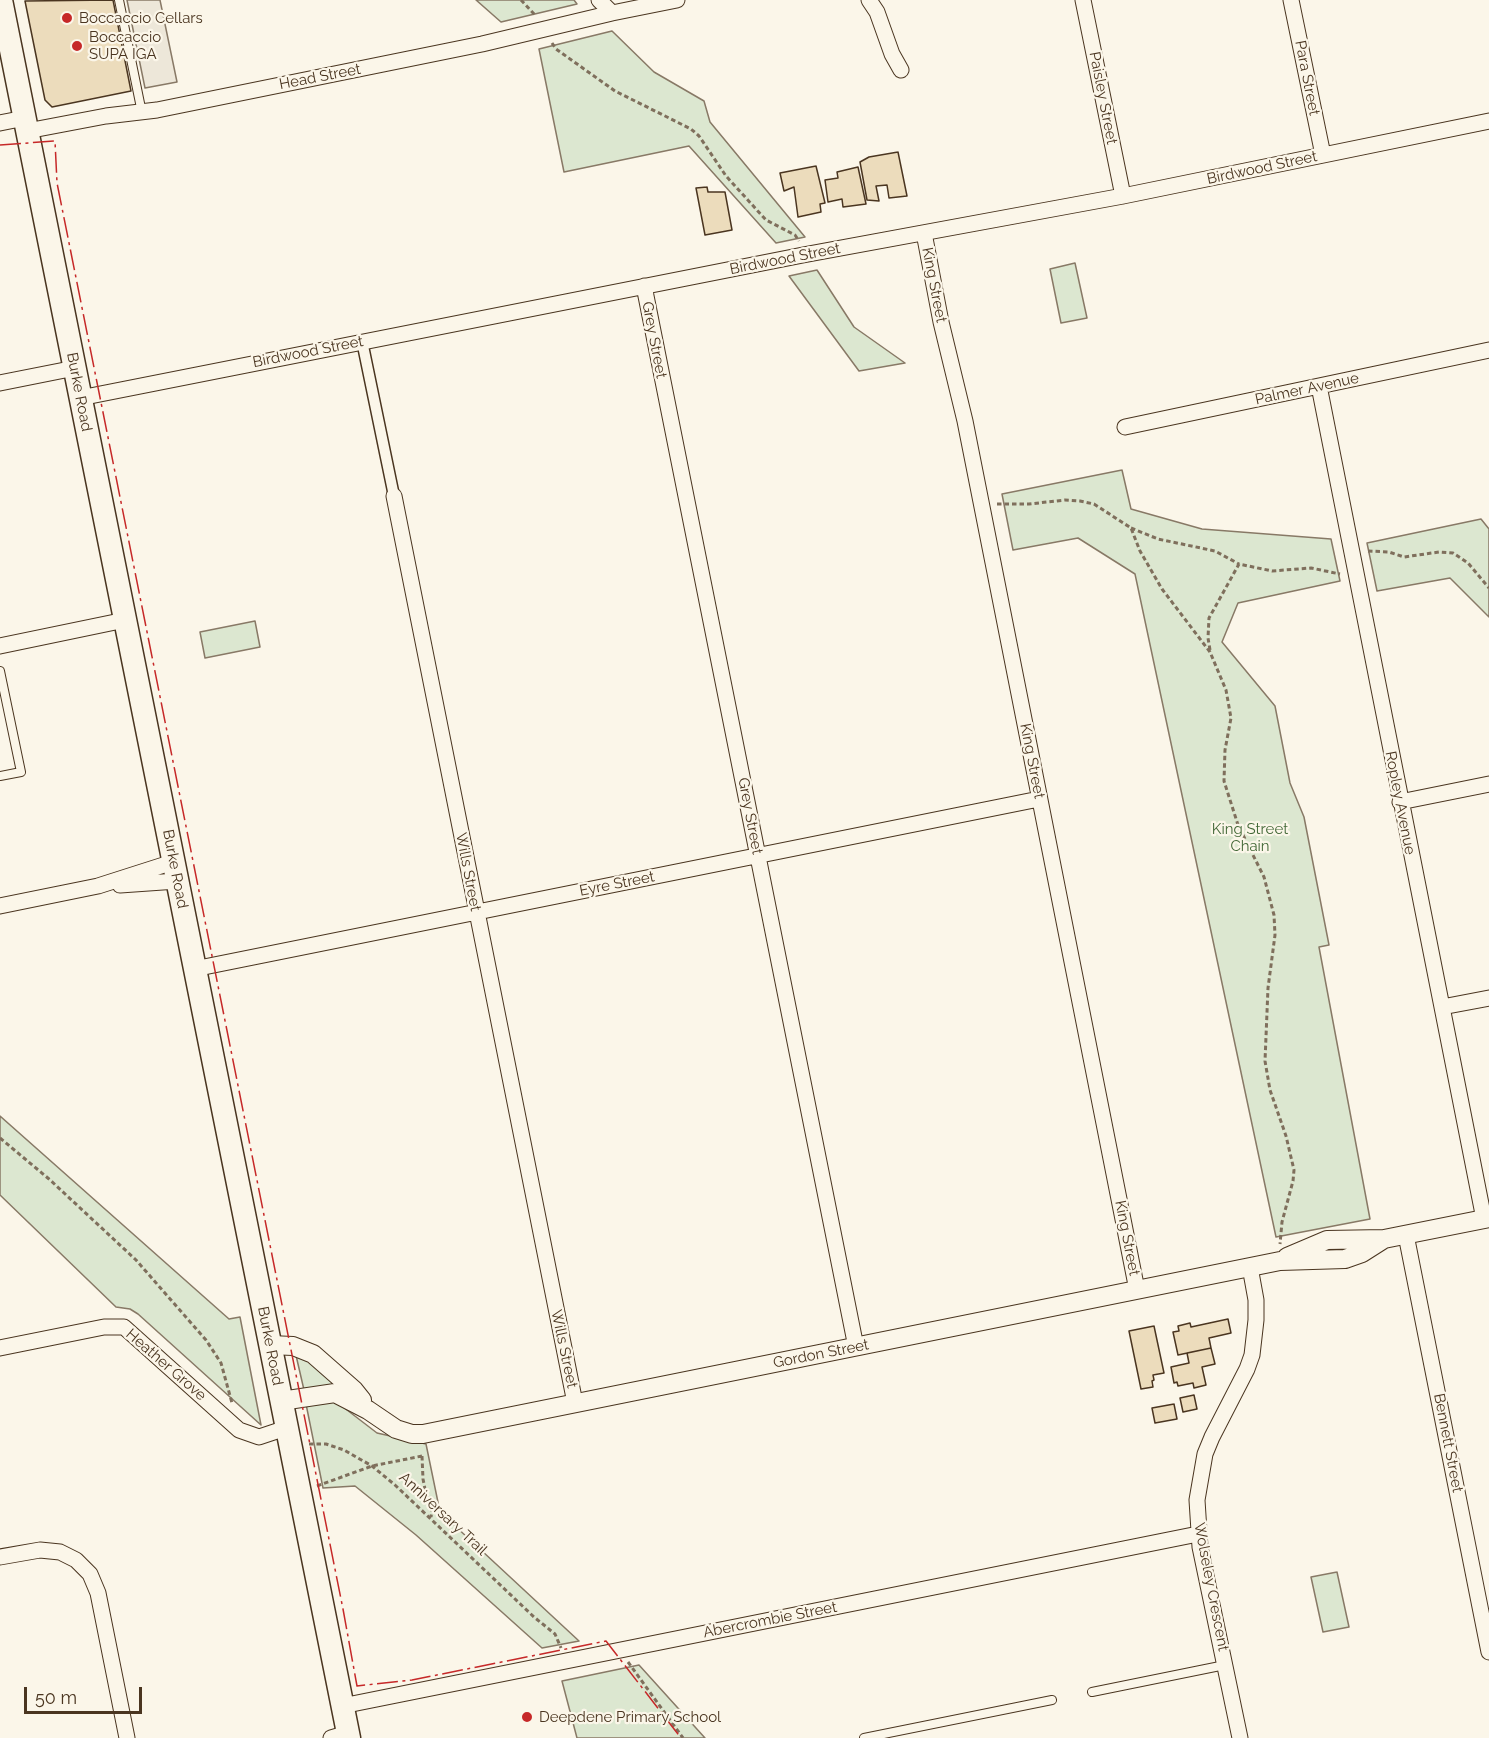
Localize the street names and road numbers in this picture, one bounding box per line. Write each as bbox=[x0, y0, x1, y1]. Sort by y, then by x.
street label: Para Street bbox=[1291, 39, 1323, 117]
street label: Paisley Street bbox=[1085, 50, 1121, 146]
street label: Head Street bbox=[278, 60, 362, 94]
street label: Birdwood Street bbox=[1205, 148, 1319, 188]
street label: Birdwood Street bbox=[728, 239, 842, 279]
street label: King Street bbox=[918, 246, 950, 324]
street label: Grey Street bbox=[638, 300, 670, 380]
street label: Birdwood Street bbox=[251, 332, 365, 372]
street label: Burke Road bbox=[63, 351, 95, 433]
street label: Palmer Avenue bbox=[1253, 369, 1361, 409]
street label: King Street bbox=[1016, 722, 1048, 800]
street label: Ropley Avenue bbox=[1381, 750, 1419, 856]
street label: Grey Street bbox=[734, 776, 766, 856]
street label: Burke Road bbox=[159, 828, 191, 910]
street label: Wills Street bbox=[452, 831, 484, 913]
street label: Eyre Street bbox=[578, 868, 656, 900]
street label: King Street bbox=[1111, 1199, 1143, 1277]
street label: Burke Road bbox=[254, 1305, 286, 1387]
street label: Wills Street bbox=[547, 1308, 581, 1390]
street label: Heather Grove bbox=[122, 1325, 210, 1405]
street label: Gordon Street bbox=[772, 1336, 870, 1372]
street label: Bennett Street bbox=[1430, 1392, 1466, 1494]
street label: Anniversary Trail bbox=[395, 1469, 491, 1559]
street label: Wolseley Crescent bbox=[1190, 1521, 1232, 1653]
street label: Abercrombie Street bbox=[702, 1598, 838, 1642]

